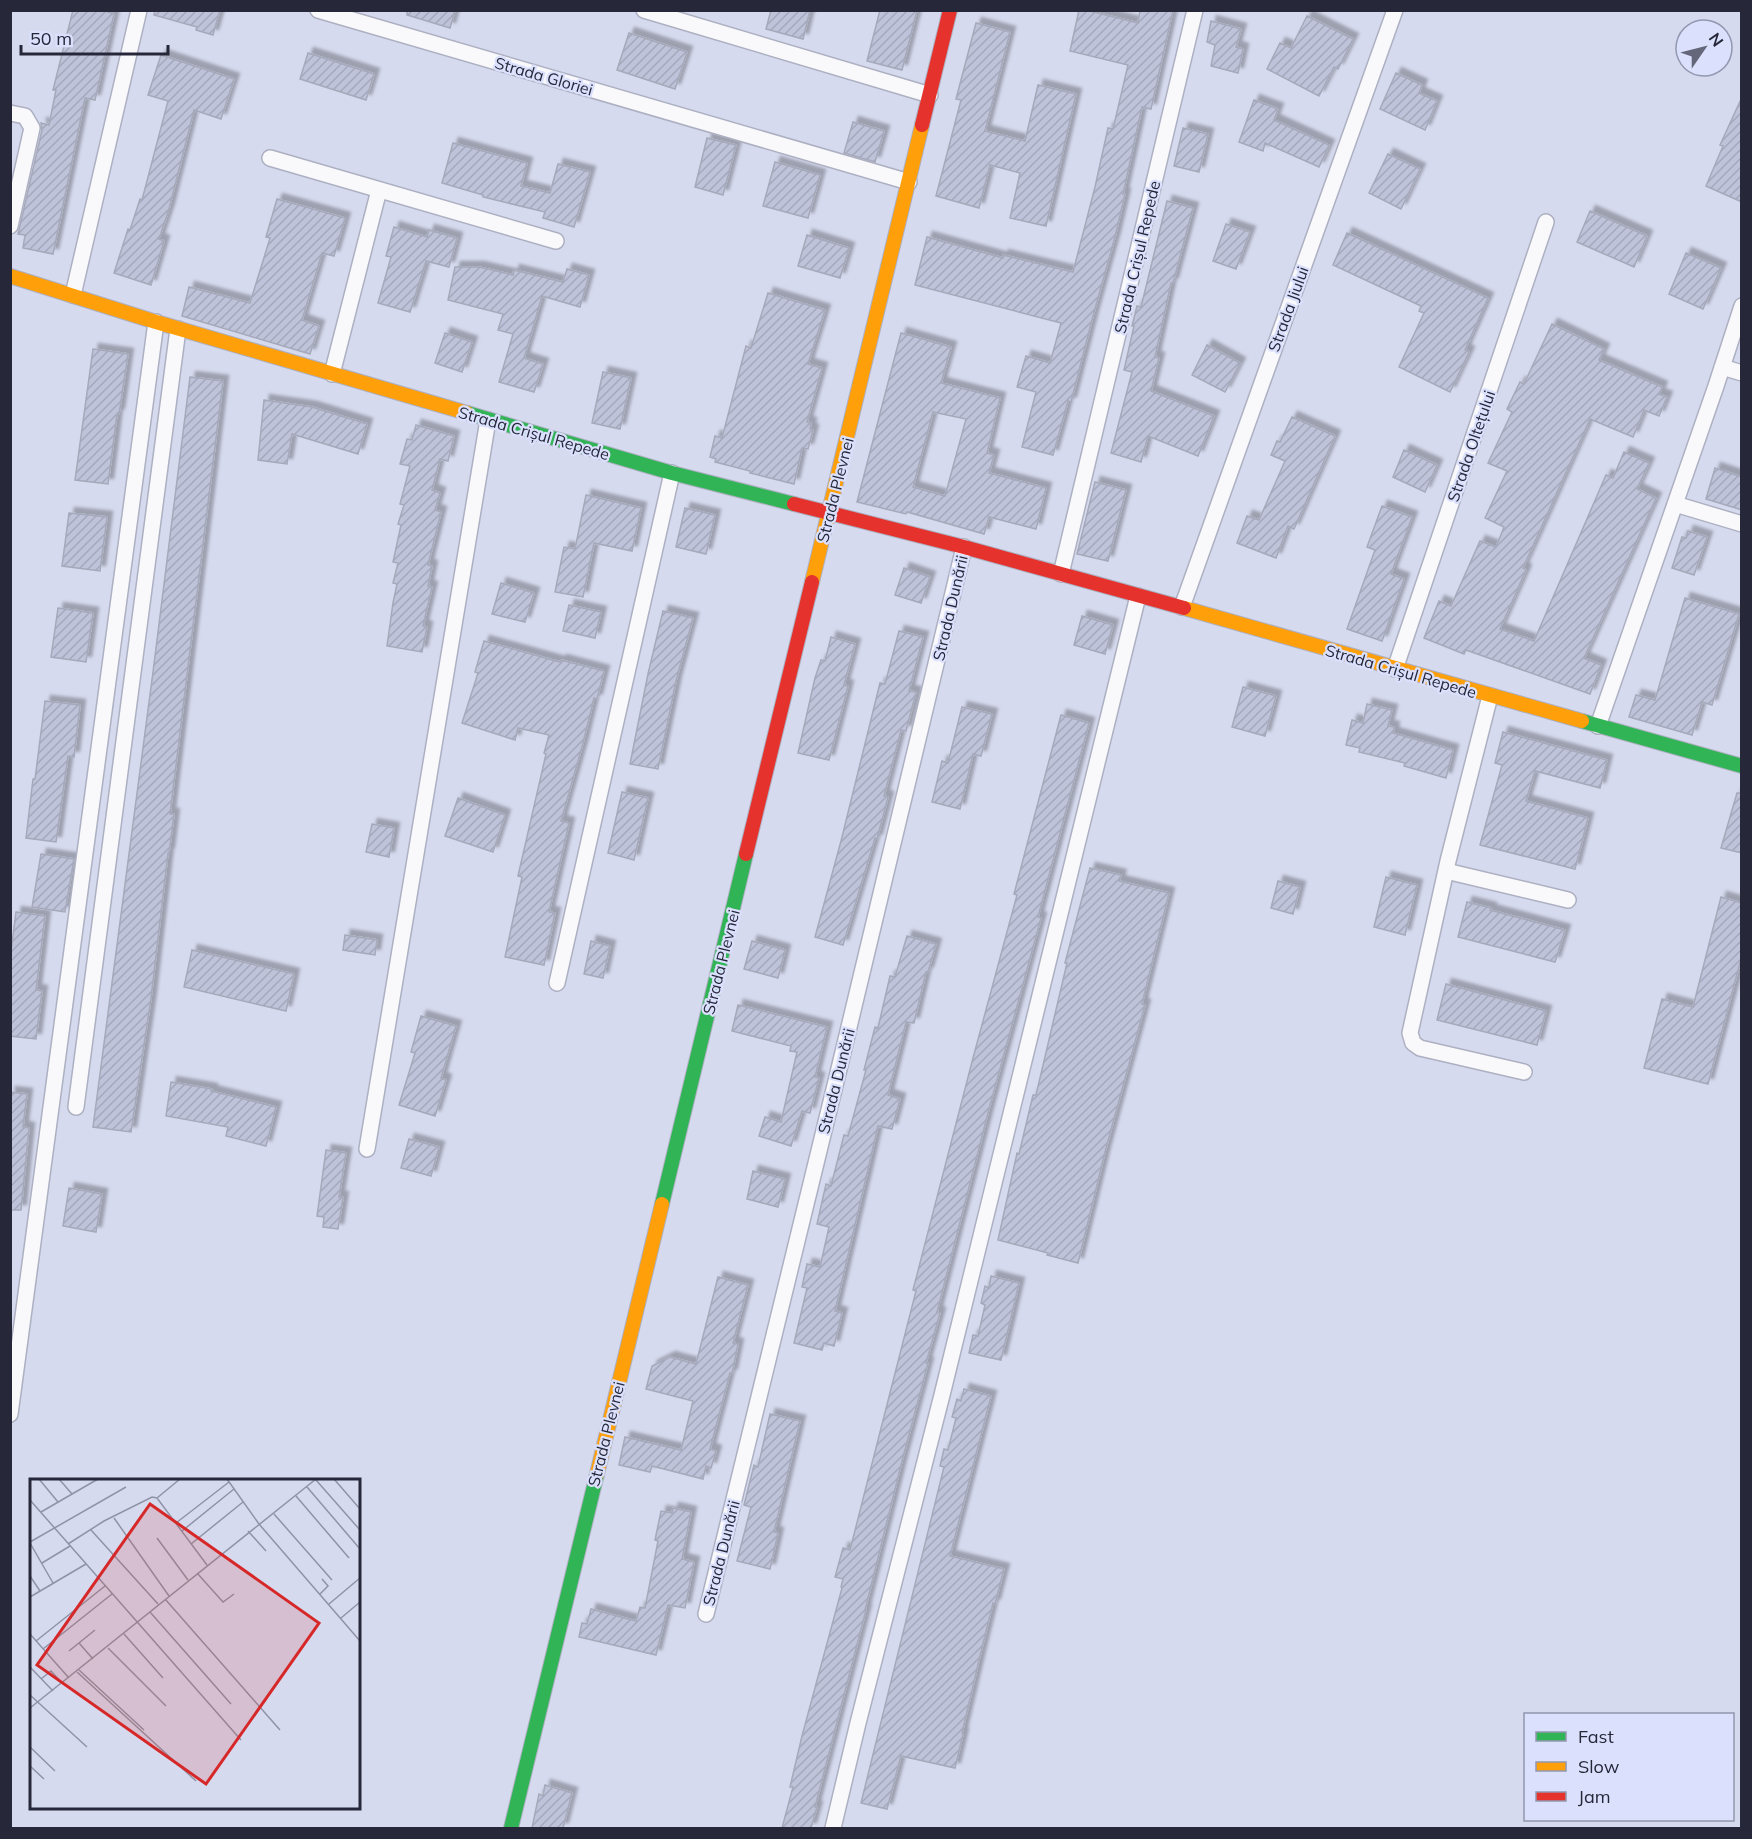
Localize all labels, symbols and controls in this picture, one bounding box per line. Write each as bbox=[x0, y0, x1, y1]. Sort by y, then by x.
scale bar bbox=[21, 18, 168, 56]
north arrow bbox=[1674, 18, 1734, 78]
text: 50 m bbox=[30, 27, 72, 50]
text: N bbox=[1705, 29, 1728, 50]
street label: Strada Gloriei bbox=[493, 52, 595, 100]
street label: Strada Crișul Repede bbox=[1110, 179, 1164, 335]
street label: Strada Jiului bbox=[1263, 264, 1313, 354]
street label: Strada Oltețului bbox=[1443, 388, 1499, 504]
street label: Strada Crișul Repede bbox=[456, 402, 612, 464]
street label: Strada Plevnei bbox=[812, 435, 858, 545]
street label: Strada Dunării bbox=[928, 553, 972, 663]
street label: Strada Crișul Repede bbox=[1323, 640, 1479, 702]
street label: Strada Plevnei bbox=[698, 907, 744, 1017]
street label: Strada Dunării bbox=[813, 1026, 859, 1136]
street label: Strada Plevnei bbox=[583, 1379, 629, 1489]
inset map bbox=[30, 1479, 360, 1809]
street label: Strada Dunării bbox=[698, 1498, 744, 1608]
legend bbox=[1524, 1713, 1734, 1821]
text: Fast bbox=[1578, 1725, 1614, 1748]
text: Slow bbox=[1578, 1755, 1620, 1778]
text: Jam bbox=[1578, 1785, 1611, 1808]

